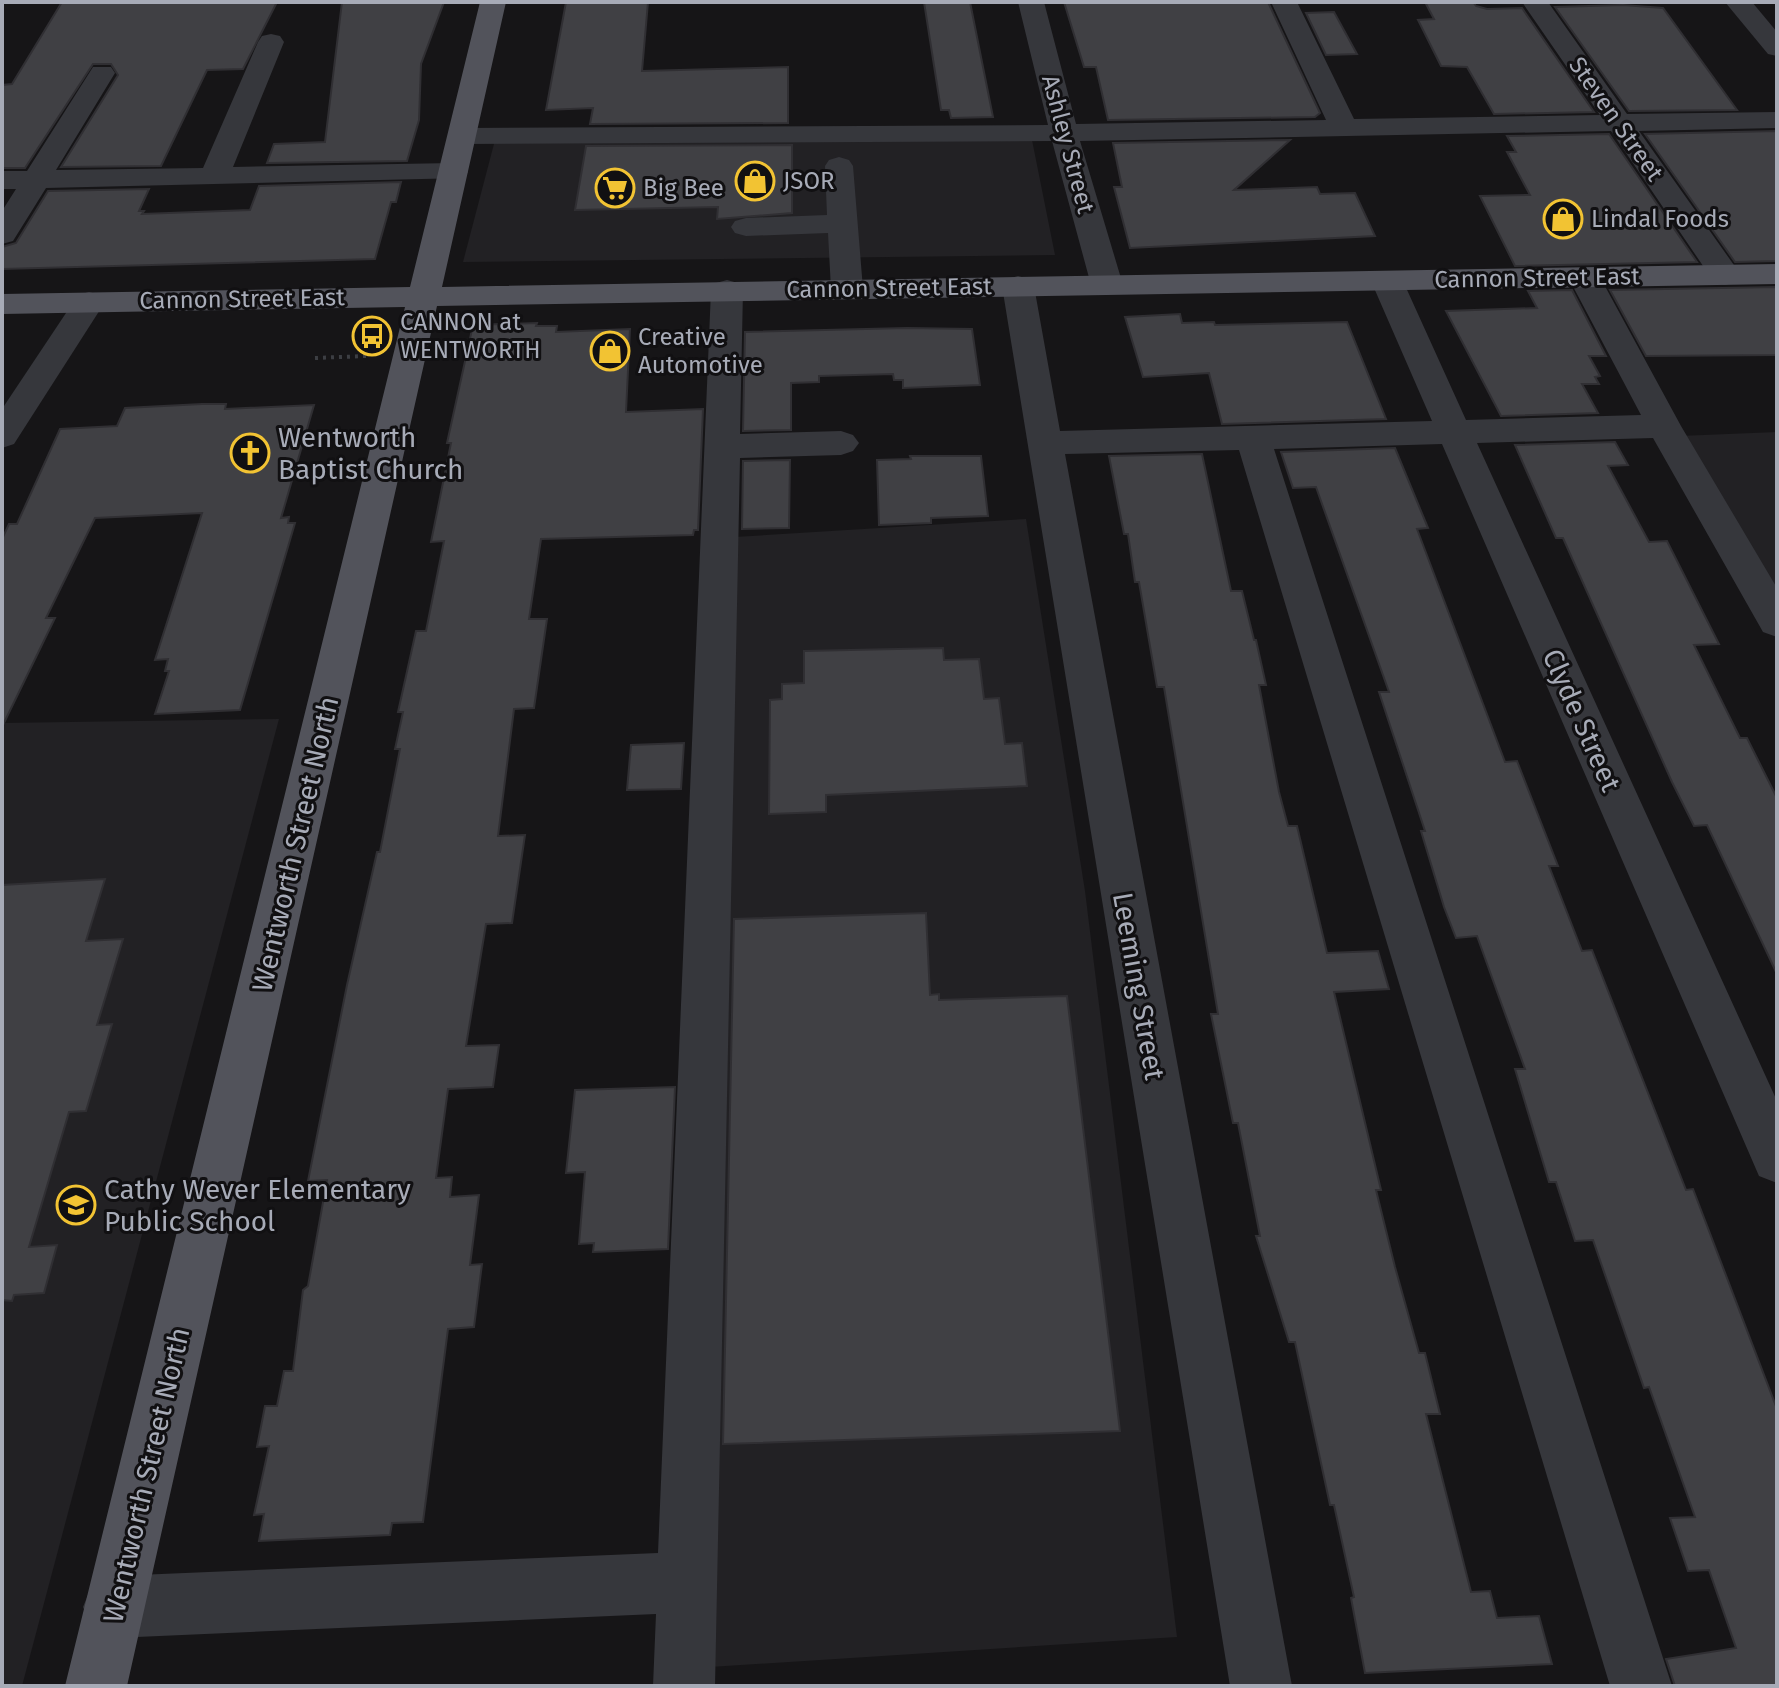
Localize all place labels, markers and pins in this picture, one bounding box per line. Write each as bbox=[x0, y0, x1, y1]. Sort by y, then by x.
shop icon: JSOR bbox=[734, 160, 776, 202]
supermarket icon: Big Bee bbox=[594, 167, 636, 209]
place label: JSOR bbox=[783, 167, 835, 195]
place label: Big Bee bbox=[643, 174, 724, 202]
shop icon: Lindal Foods bbox=[1542, 198, 1584, 240]
place label: Lindal Foods bbox=[1591, 205, 1729, 233]
place label: CANNON at WENTWORTH bbox=[400, 308, 541, 364]
bus stop icon: CANNON at WENTWORTH bbox=[351, 315, 393, 357]
place label: Creative Automotive bbox=[638, 323, 763, 379]
shop icon: Creative Automotive bbox=[589, 330, 631, 372]
place label: Wentworth Baptist Church bbox=[278, 421, 463, 486]
church icon: Wentworth Baptist Church bbox=[229, 432, 271, 474]
place label: Cathy Wever Elementary Public School bbox=[104, 1173, 411, 1238]
school or university icon: Cathy Wever Elementary Public School bbox=[55, 1184, 97, 1226]

